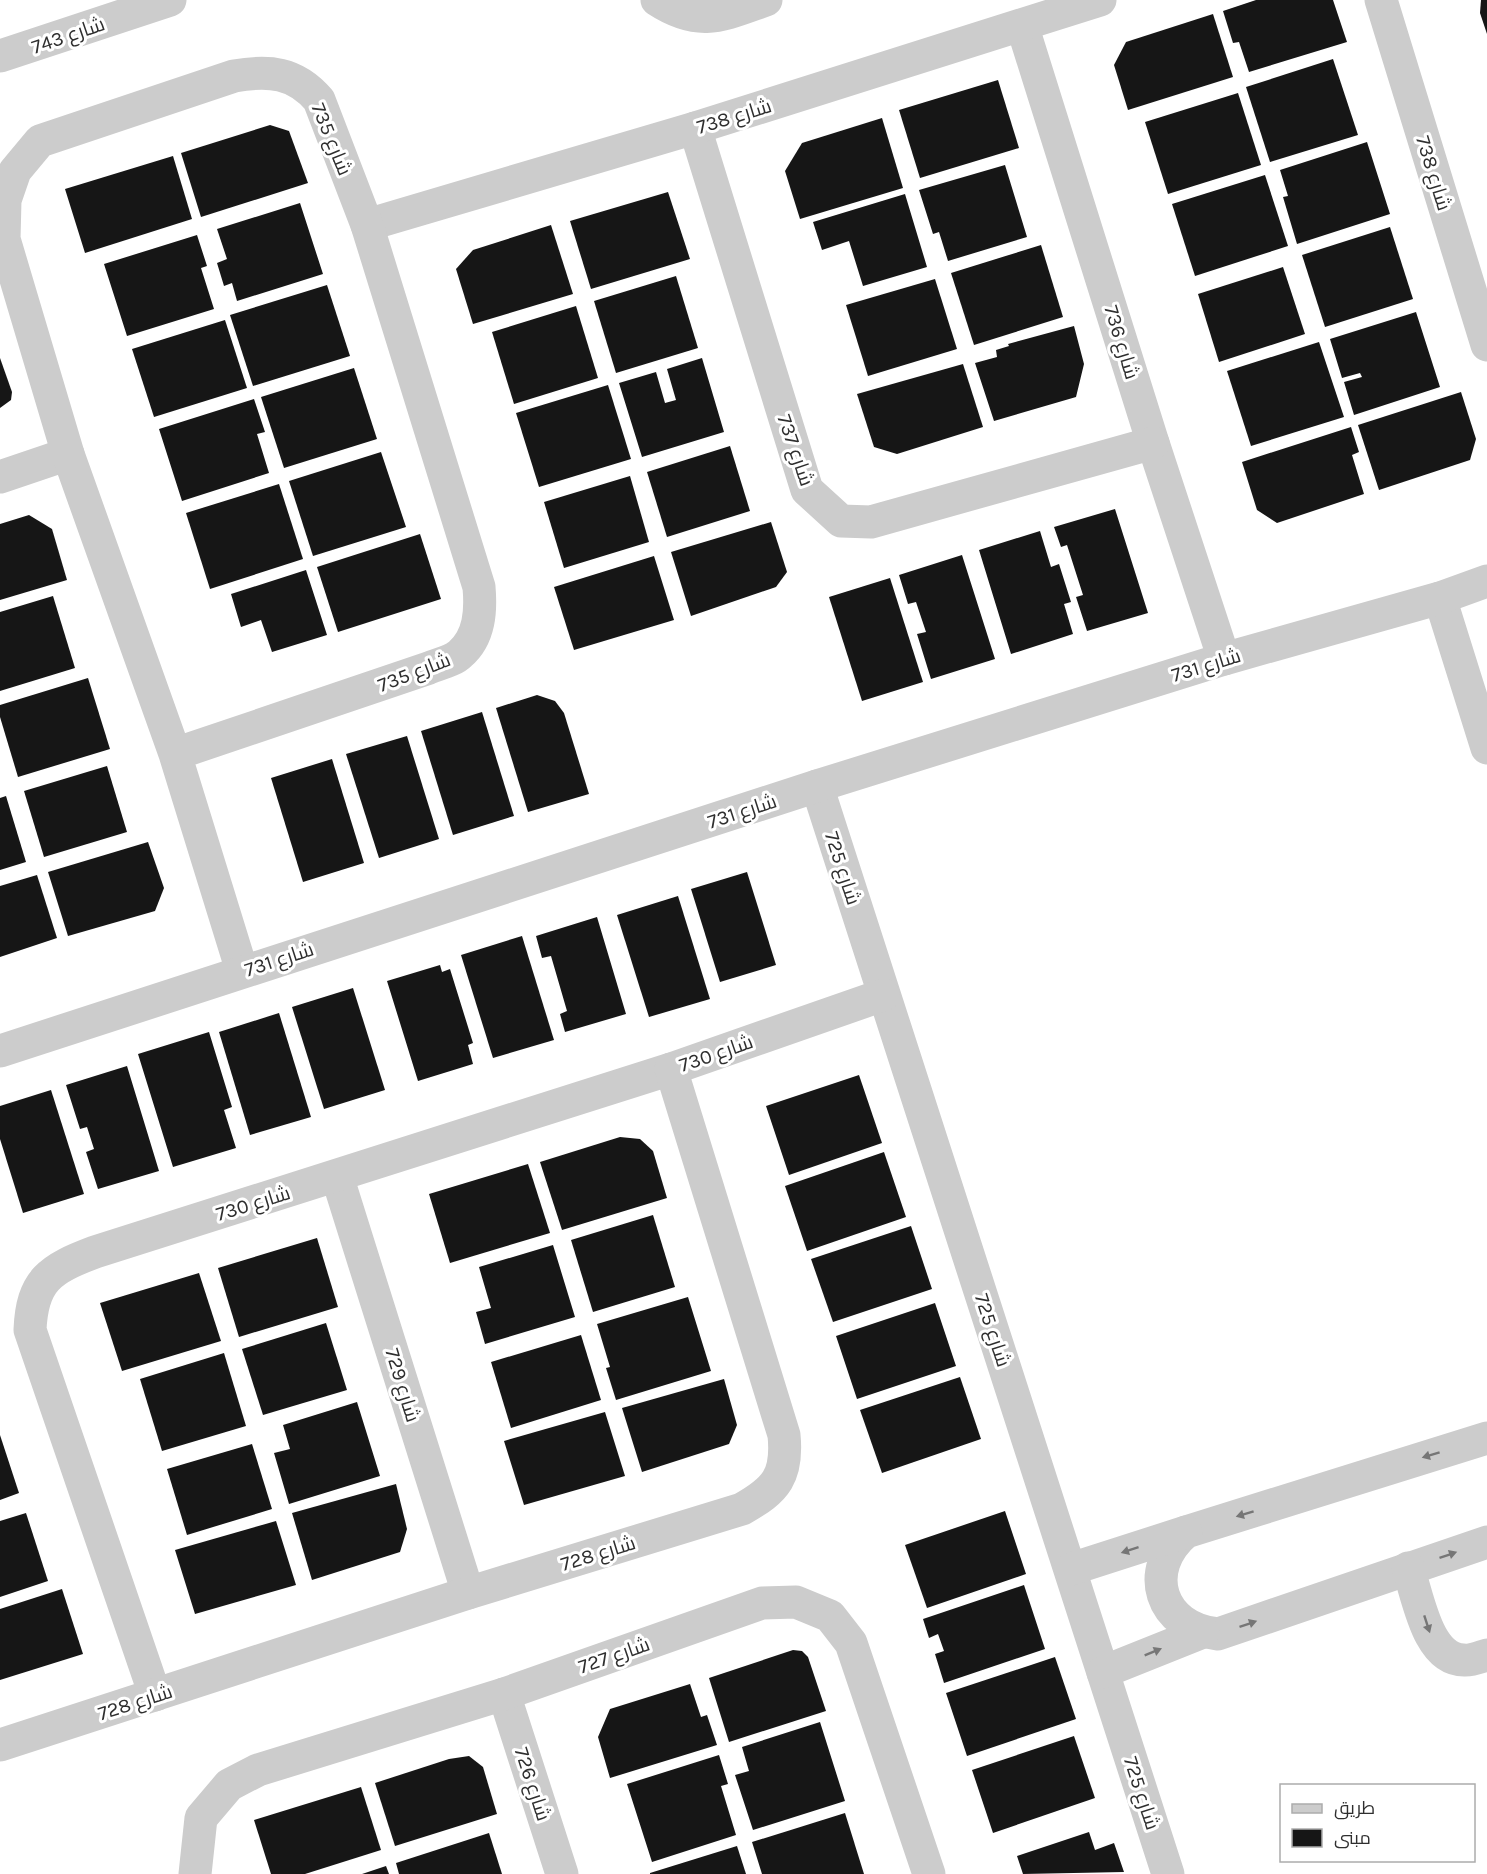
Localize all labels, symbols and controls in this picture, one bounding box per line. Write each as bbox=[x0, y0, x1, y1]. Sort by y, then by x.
street label: شارع 743 bbox=[29, 12, 108, 61]
street label: شارع 738 bbox=[694, 94, 775, 141]
street label: شارع 735 bbox=[305, 100, 356, 179]
street label: شارع 738 bbox=[1409, 133, 1456, 214]
street label: شارع 736 bbox=[1097, 302, 1144, 383]
street label: شارع 737 bbox=[771, 411, 818, 490]
street label: شارع 731 bbox=[1169, 644, 1244, 689]
street label: شارع 735 bbox=[375, 648, 454, 699]
street label: شارع 731 bbox=[705, 790, 780, 835]
street label: شارع 725 bbox=[818, 829, 865, 908]
street label: شارع 731 bbox=[242, 938, 317, 983]
street label: شارع 730 bbox=[676, 1030, 757, 1079]
street label: شارع 730 bbox=[213, 1181, 294, 1228]
street label: شارع 725 bbox=[968, 1291, 1015, 1370]
street label: شارع 729 bbox=[378, 1345, 425, 1425]
one-way arrow bbox=[1422, 1451, 1440, 1461]
one-way arrow bbox=[1236, 1510, 1254, 1519]
street label: شارع 728 bbox=[558, 1531, 639, 1578]
one-way arrow bbox=[1121, 1546, 1139, 1555]
one-way arrow bbox=[1439, 1550, 1457, 1559]
one-way arrow bbox=[1422, 1615, 1432, 1633]
one-way arrow bbox=[1239, 1618, 1257, 1628]
street label: شارع 727 bbox=[575, 1633, 653, 1680]
one-way arrow bbox=[1144, 1647, 1162, 1656]
street label: شارع 728 bbox=[95, 1680, 176, 1727]
street label: شارع 726 bbox=[508, 1744, 555, 1824]
street label: شارع 725 bbox=[1117, 1754, 1164, 1833]
legend bbox=[1280, 1784, 1475, 1862]
text: طريق bbox=[1334, 1797, 1375, 1820]
text: مبنى bbox=[1334, 1827, 1371, 1849]

